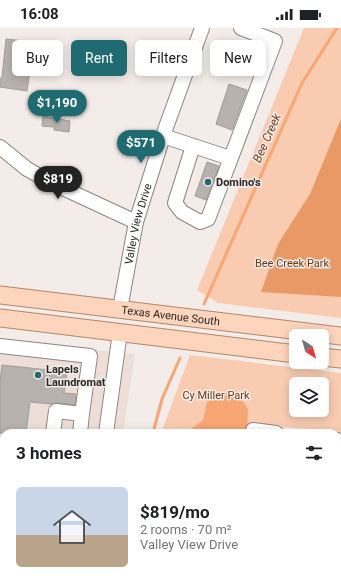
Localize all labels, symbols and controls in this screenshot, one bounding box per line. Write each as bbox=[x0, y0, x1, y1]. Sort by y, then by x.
text: 16:08 bbox=[20, 5, 59, 23]
chip: Buy bbox=[12, 40, 63, 76]
chip: Rent bbox=[71, 40, 127, 76]
chip: Filters bbox=[135, 40, 202, 76]
chip: New bbox=[210, 40, 266, 76]
pin: $1,190 bbox=[24, 90, 90, 124]
text: $1,190 bbox=[37, 95, 77, 110]
water label: Bee Creek bbox=[250, 110, 284, 165]
pin: $571 bbox=[117, 130, 165, 164]
text: $571 bbox=[126, 135, 156, 150]
pin: $819 bbox=[34, 166, 82, 200]
text: $819 bbox=[43, 171, 73, 186]
place label: Domino's bbox=[216, 176, 261, 189]
marker: Domino's bbox=[203, 177, 213, 187]
street label: Valley View Drive bbox=[122, 182, 154, 266]
park label: Bee Creek Park bbox=[255, 257, 330, 270]
street label: Texas Avenue South bbox=[121, 303, 221, 328]
north arrow bbox=[289, 329, 329, 369]
map controls bbox=[289, 329, 329, 417]
place label: Lapels Laundromat bbox=[46, 363, 106, 389]
marker: Lapels Laundromat bbox=[33, 370, 43, 380]
button: layers bbox=[289, 377, 329, 417]
park label: Cy Miller Park bbox=[182, 389, 250, 402]
icon: filters bbox=[303, 442, 325, 464]
text: 3 homes bbox=[16, 443, 82, 463]
text: $819/mo bbox=[140, 502, 210, 522]
icon: home bbox=[48, 503, 96, 551]
text: 2 rooms · 70 m² bbox=[140, 522, 232, 537]
text: Valley View Drive bbox=[140, 537, 238, 552]

